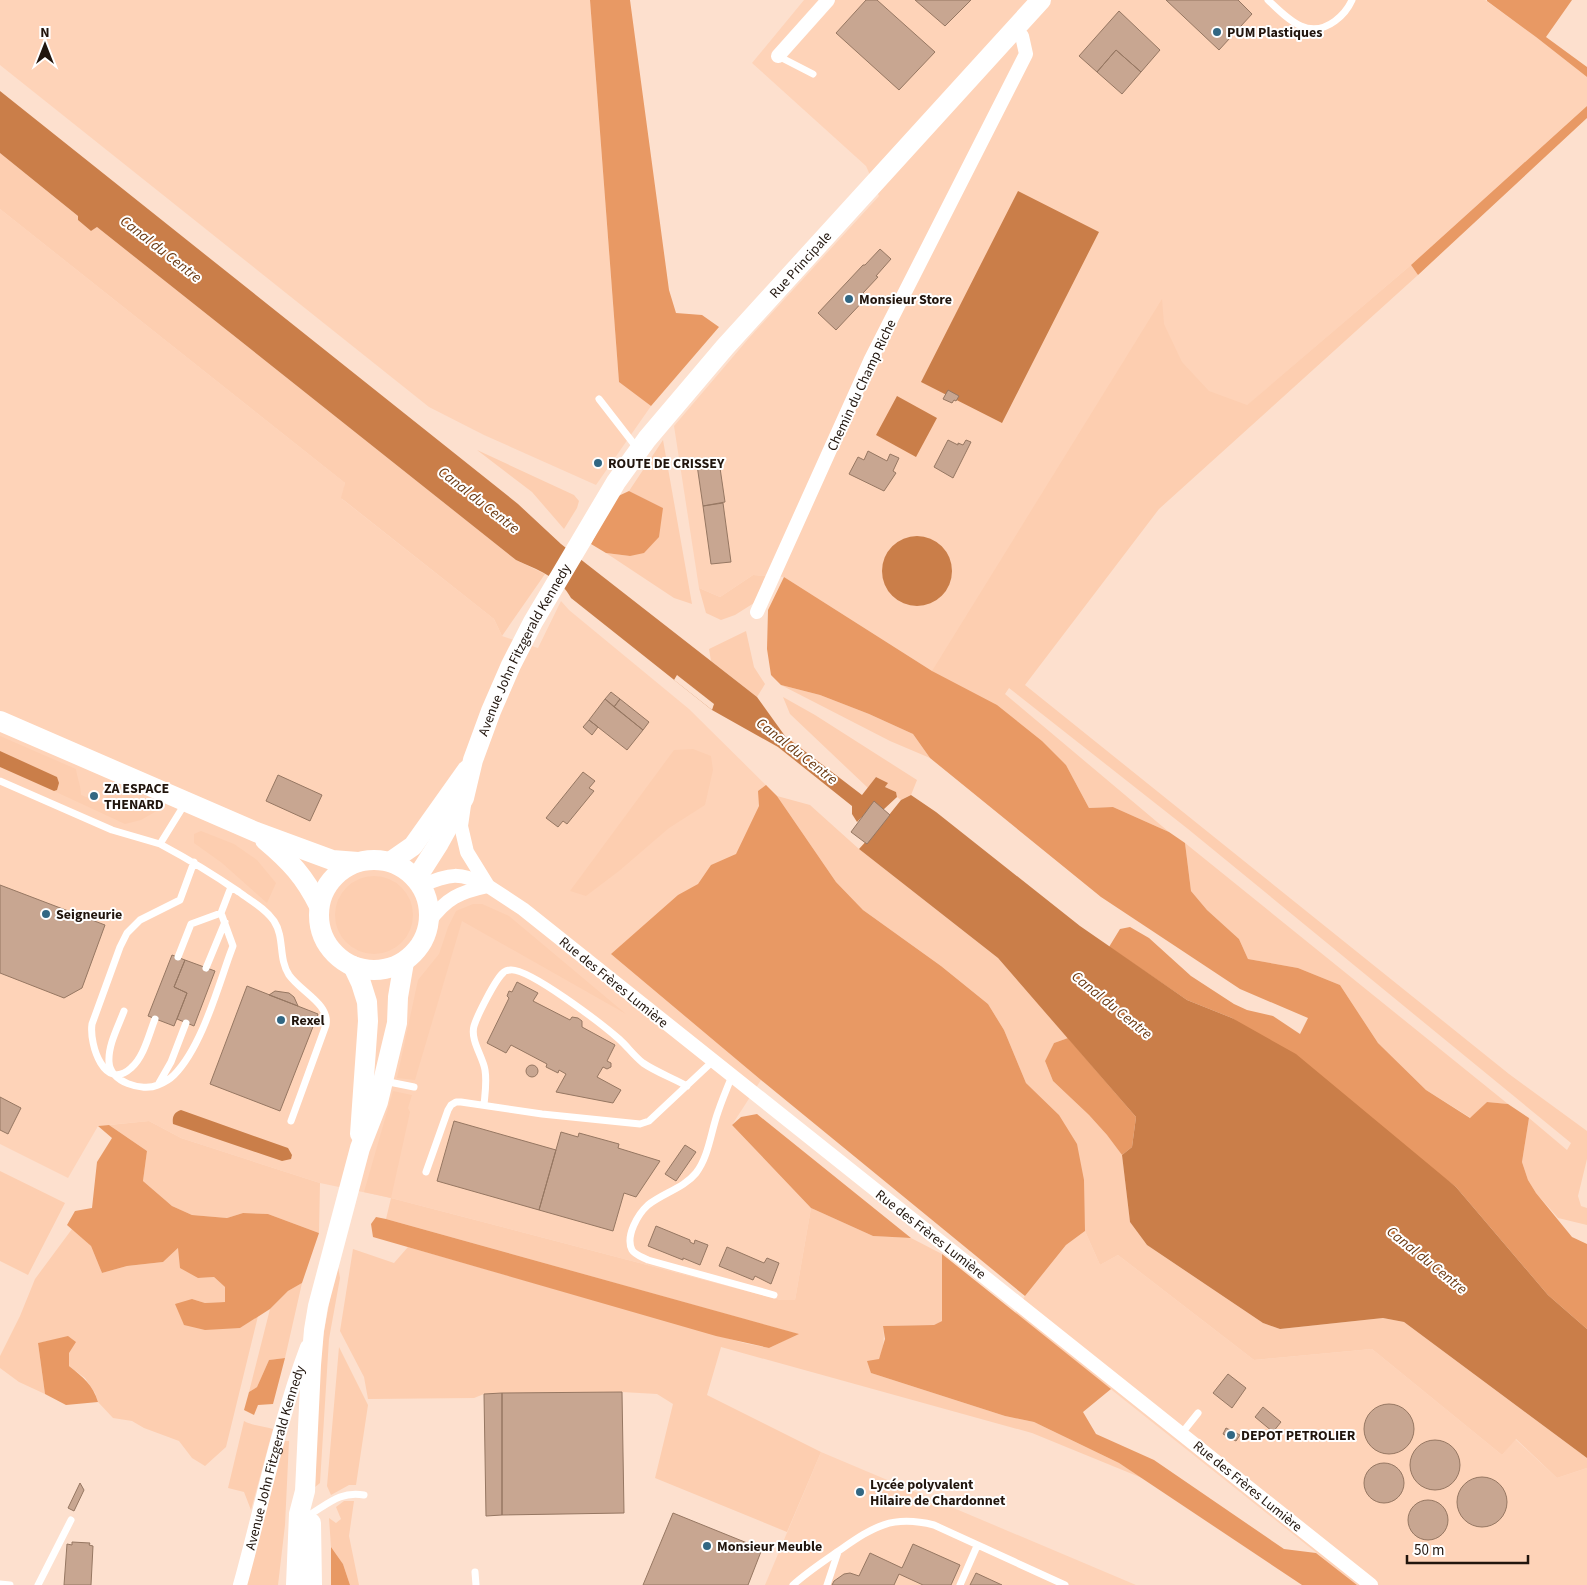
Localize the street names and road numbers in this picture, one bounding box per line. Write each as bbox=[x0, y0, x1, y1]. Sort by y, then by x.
street label: Rue Principale bbox=[765, 227, 837, 303]
street label: Chemin du Champ Riche bbox=[823, 316, 901, 455]
street label: Avenue John Fitzgerald Kennedy bbox=[474, 560, 577, 739]
street label: Rue des Frères Lumière bbox=[555, 932, 672, 1033]
street label: Rue des Frères Lumière bbox=[871, 1185, 990, 1284]
street label: Avenue John Fitzgerald Kennedy bbox=[241, 1363, 311, 1552]
street label: Rue des Frères Lumière bbox=[1189, 1436, 1306, 1537]

